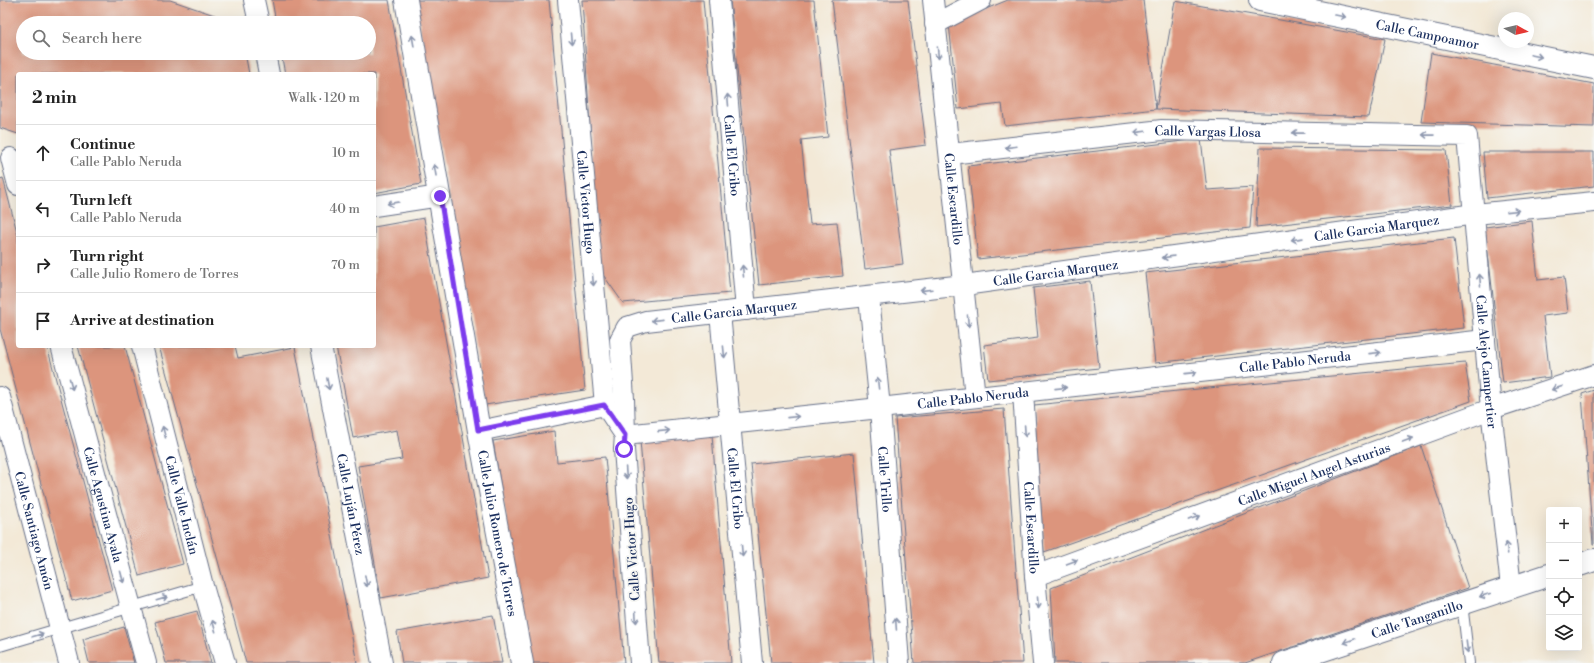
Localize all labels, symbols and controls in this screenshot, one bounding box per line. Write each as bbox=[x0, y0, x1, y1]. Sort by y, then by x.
one-way arrow bbox=[1333, 12, 1346, 20]
north arrow bbox=[1498, 12, 1534, 48]
search box bbox=[16, 16, 376, 60]
street label: Calle Campoamor bbox=[1374, 17, 1481, 53]
icon: search bbox=[30, 27, 52, 49]
text: Search here bbox=[62, 29, 142, 48]
one-way arrow bbox=[568, 32, 575, 45]
one-way arrow bbox=[409, 35, 417, 48]
one-way arrow bbox=[935, 46, 942, 59]
one-way arrow bbox=[1529, 53, 1542, 61]
text: 2 min bbox=[32, 87, 77, 109]
text: Walk · 120 m bbox=[288, 90, 360, 106]
one-way arrow bbox=[724, 94, 732, 107]
street label: Calle El Cribo bbox=[720, 114, 743, 197]
street label: Calle Vargas Llosa bbox=[1154, 123, 1261, 141]
one-way arrow bbox=[1134, 128, 1147, 136]
one-way arrow bbox=[1292, 129, 1305, 136]
one-way arrow bbox=[1422, 132, 1435, 139]
text: Continue bbox=[70, 135, 135, 154]
icon: ahead bbox=[32, 142, 54, 164]
one-way arrow bbox=[1005, 143, 1018, 151]
text: 10 m bbox=[332, 145, 360, 161]
street label: Calle Victor Hugo bbox=[573, 150, 598, 255]
street label: Calle Escardillo bbox=[940, 152, 966, 246]
text: Calle Pablo Neruda bbox=[70, 154, 182, 170]
one-way arrow bbox=[431, 163, 439, 176]
route end bbox=[431, 187, 449, 205]
text: Turn left bbox=[70, 191, 132, 210]
icon: left bbox=[32, 198, 54, 220]
one-way arrow bbox=[387, 199, 400, 207]
text: 40 m bbox=[330, 201, 360, 217]
one-way arrow bbox=[1506, 207, 1519, 214]
text: Calle Pablo Neruda bbox=[70, 210, 182, 226]
street label: Calle Garcia Marquez bbox=[1313, 212, 1440, 245]
one-way arrow bbox=[1291, 235, 1304, 243]
text: Turn right bbox=[70, 247, 144, 266]
one-way arrow bbox=[1162, 253, 1175, 261]
icon: right bbox=[32, 254, 54, 276]
text: 70 m bbox=[331, 257, 360, 273]
street label: Calle Garcia Marquez bbox=[992, 257, 1119, 290]
one-way arrow bbox=[739, 265, 747, 278]
text: Calle Julio Romero de Torres bbox=[70, 266, 239, 282]
one-way arrow bbox=[590, 273, 597, 286]
one-way arrow bbox=[1476, 274, 1484, 287]
one-way arrow bbox=[919, 286, 932, 294]
street label: Calle Alejo Campertier bbox=[1472, 294, 1500, 430]
street label: Calle Garcia Marquez bbox=[670, 297, 798, 327]
icon: arrive bbox=[32, 310, 54, 332]
text: Arrive at destination bbox=[70, 311, 214, 330]
one-way arrow bbox=[964, 314, 971, 327]
one-way arrow bbox=[651, 316, 664, 324]
one-way arrow bbox=[720, 345, 728, 358]
street label: Calle Pablo Neruda bbox=[1238, 348, 1352, 377]
one-way arrow bbox=[1369, 349, 1382, 357]
one-way arrow bbox=[1184, 370, 1197, 377]
one-way arrow bbox=[68, 377, 75, 390]
one-way arrow bbox=[325, 377, 333, 390]
one-way arrow bbox=[874, 377, 881, 390]
street label: Calle Pablo Neruda bbox=[917, 384, 1030, 413]
one-way arrow bbox=[1054, 384, 1067, 392]
one-way arrow bbox=[1551, 384, 1563, 392]
one-way arrow bbox=[786, 414, 799, 421]
one-way arrow bbox=[1022, 424, 1029, 437]
one-way arrow bbox=[160, 426, 167, 439]
one-way arrow bbox=[657, 427, 670, 434]
one-way arrow bbox=[1402, 435, 1414, 443]
street label: Calle Miguel Angel Asturias bbox=[1236, 439, 1393, 510]
route start bbox=[615, 440, 633, 458]
street label: Calle Agustina Ayala bbox=[79, 445, 126, 565]
street label: Calle Trillo bbox=[874, 446, 895, 513]
street label: Calle El Cribo bbox=[723, 447, 747, 530]
street label: Calle Julio Romero de Torres bbox=[474, 449, 520, 618]
street label: Calle Luján Pérez bbox=[333, 452, 368, 556]
street label: Calle Valle Inclán bbox=[161, 454, 202, 557]
one-way arrow bbox=[622, 466, 629, 479]
street label: Calle Santiago Amón bbox=[11, 470, 57, 592]
street label: Calle Escardillo bbox=[1020, 481, 1042, 574]
street label: Calle Victor Hugo bbox=[620, 497, 644, 601]
map controls bbox=[1546, 507, 1582, 651]
button: + bbox=[1546, 507, 1582, 543]
one-way arrow bbox=[1188, 513, 1200, 521]
one-way arrow bbox=[1503, 542, 1511, 555]
button: − bbox=[1546, 543, 1582, 579]
one-way arrow bbox=[739, 544, 746, 557]
one-way arrow bbox=[1065, 558, 1077, 566]
one-way arrow bbox=[119, 570, 126, 583]
one-way arrow bbox=[363, 574, 371, 587]
button: locate bbox=[1546, 579, 1582, 615]
one-way arrow bbox=[1480, 592, 1492, 600]
one-way arrow bbox=[155, 594, 168, 601]
one-way arrow bbox=[1034, 596, 1041, 609]
street label: Calle Tanganillo bbox=[1369, 597, 1465, 642]
one-way arrow bbox=[633, 610, 640, 623]
button: layers bbox=[1546, 615, 1582, 651]
one-way arrow bbox=[892, 618, 900, 631]
one-way arrow bbox=[210, 619, 217, 632]
one-way arrow bbox=[31, 631, 44, 638]
one-way arrow bbox=[1342, 638, 1355, 645]
one-way arrow bbox=[1464, 640, 1471, 653]

